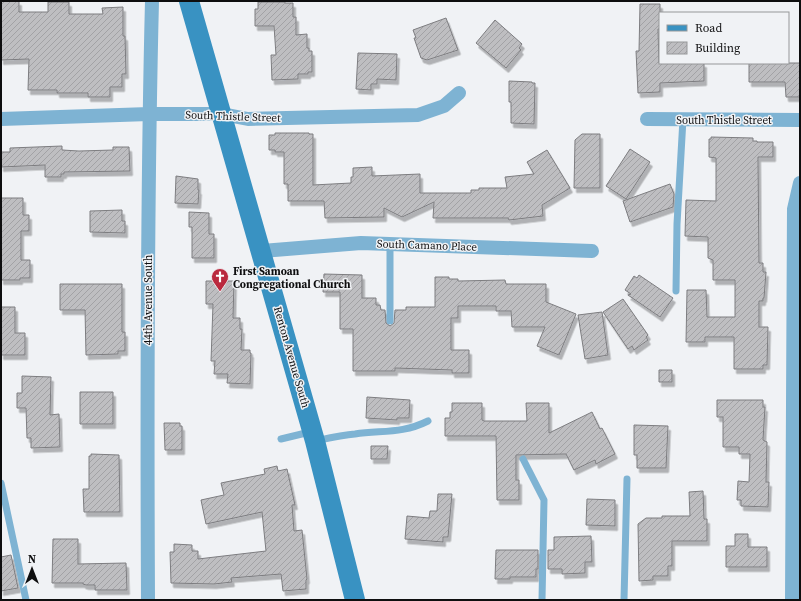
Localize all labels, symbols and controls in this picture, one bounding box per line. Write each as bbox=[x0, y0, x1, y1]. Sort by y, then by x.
legend bbox=[659, 12, 789, 64]
text: Road bbox=[695, 20, 722, 36]
text: Building bbox=[695, 40, 740, 56]
street label: South Thistle Street bbox=[185, 107, 281, 126]
street label: South Thistle Street bbox=[676, 113, 772, 128]
street label: South Camano Place bbox=[377, 236, 478, 255]
street label: 44th Avenue South bbox=[141, 254, 156, 345]
place label: First Samoan Congregational Church bbox=[233, 264, 351, 292]
church icon: First Samoan Congregational Church bbox=[210, 267, 230, 292]
street label: Renton Avenue South bbox=[270, 305, 313, 410]
north arrow bbox=[12, 549, 52, 589]
text: N bbox=[28, 552, 36, 567]

